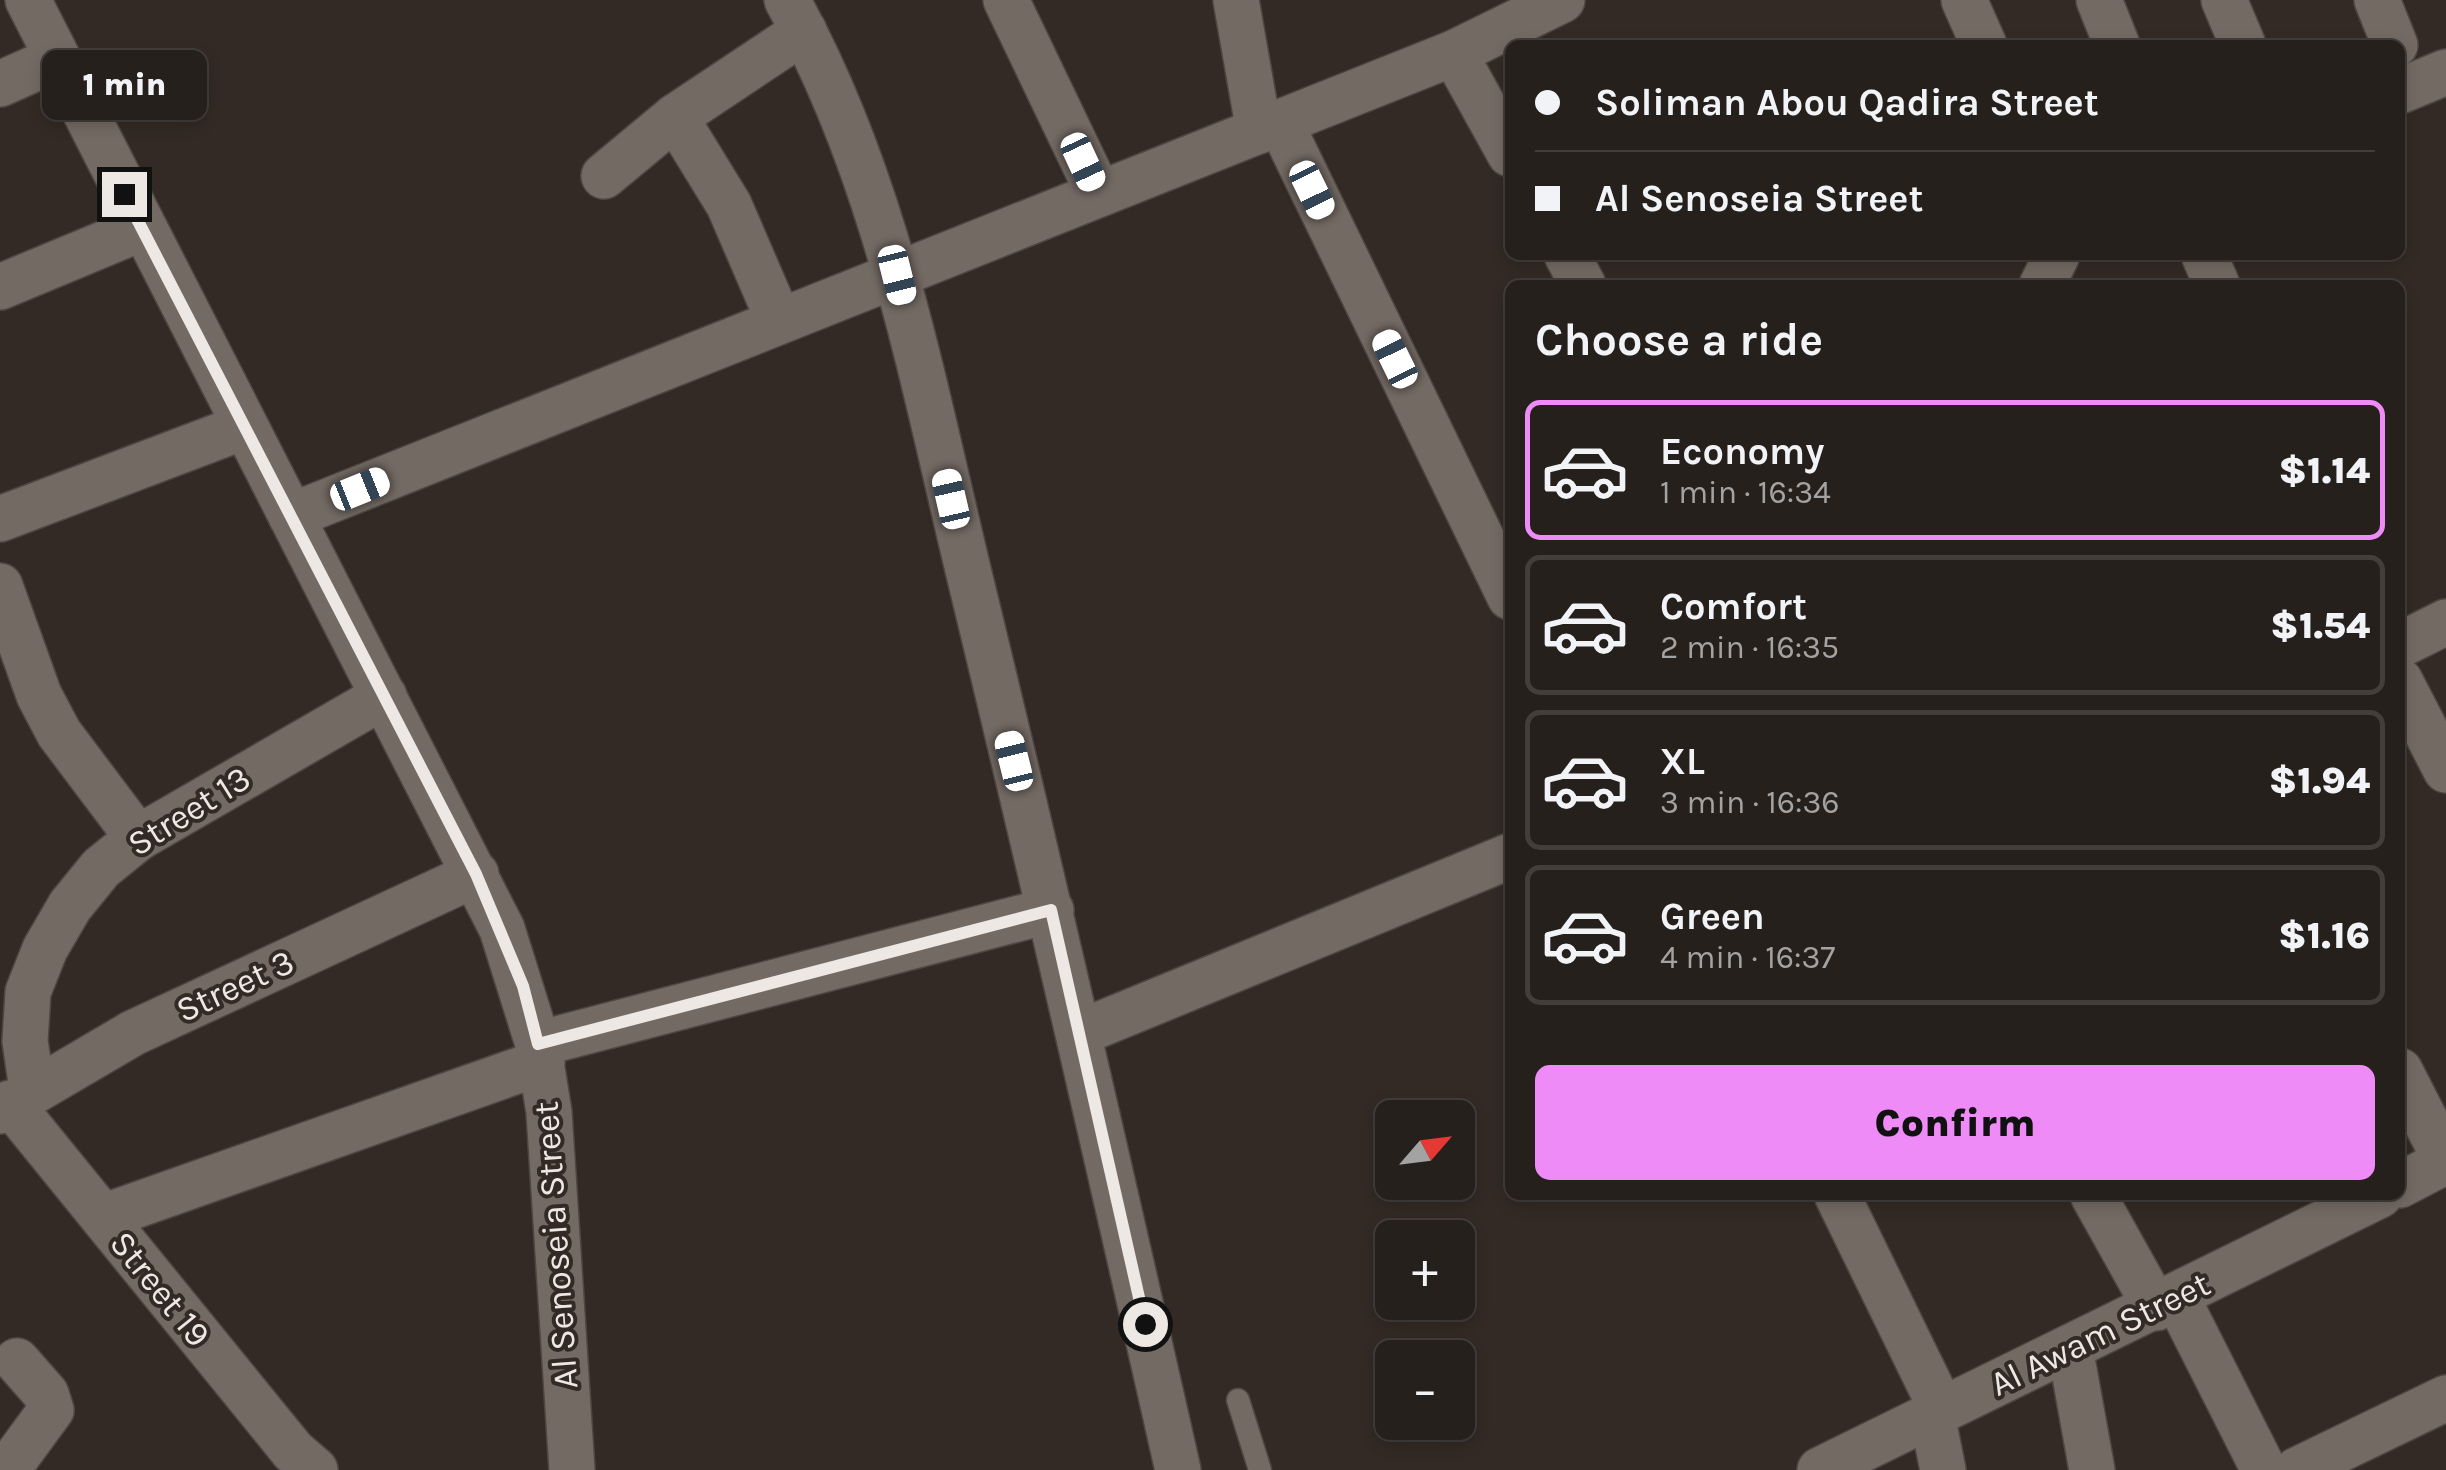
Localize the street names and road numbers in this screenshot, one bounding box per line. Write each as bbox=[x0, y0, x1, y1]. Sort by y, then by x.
street label: Street 13 bbox=[120, 757, 258, 865]
street label: Street 3 bbox=[170, 941, 300, 1031]
street label: Al Senoseia Street bbox=[526, 1100, 586, 1390]
street label: Street 19 bbox=[101, 1223, 219, 1355]
street label: Al Awam Street bbox=[1983, 1263, 2217, 1405]

